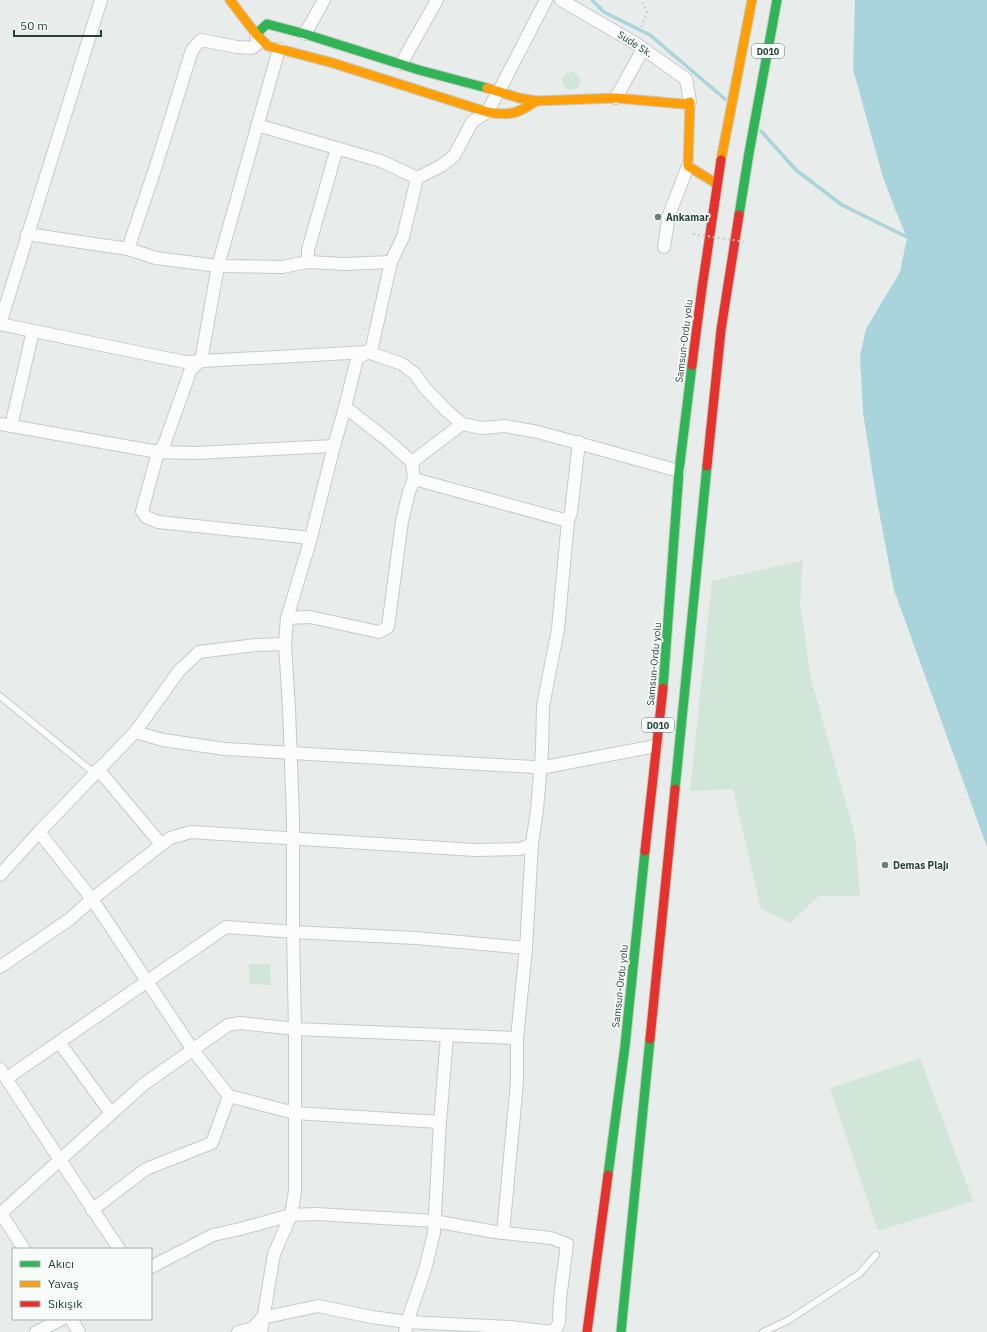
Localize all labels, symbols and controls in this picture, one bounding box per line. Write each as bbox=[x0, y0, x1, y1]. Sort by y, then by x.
scale bar bbox=[14, 12, 101, 38]
text: 50 m bbox=[20, 18, 48, 33]
street label: Sude Sk. bbox=[615, 28, 655, 60]
road number: D010 bbox=[752, 44, 784, 58]
place label: Ankamar bbox=[666, 211, 709, 224]
marker: Ankamar bbox=[653, 212, 663, 222]
street label: Samsun-Ordu yolu bbox=[672, 299, 696, 383]
street label: Samsun-Ordu yolu bbox=[644, 622, 664, 706]
road number: D010 bbox=[642, 718, 674, 732]
place label: Demas Plajı bbox=[893, 859, 949, 872]
marker: Demas Plajı bbox=[880, 860, 890, 870]
street label: Samsun-Ordu yolu bbox=[609, 944, 631, 1028]
legend bbox=[12, 1248, 152, 1320]
text: Akıcı bbox=[48, 1256, 74, 1271]
text: Yavaş bbox=[48, 1276, 79, 1291]
text: Sıkışık bbox=[48, 1296, 83, 1311]

